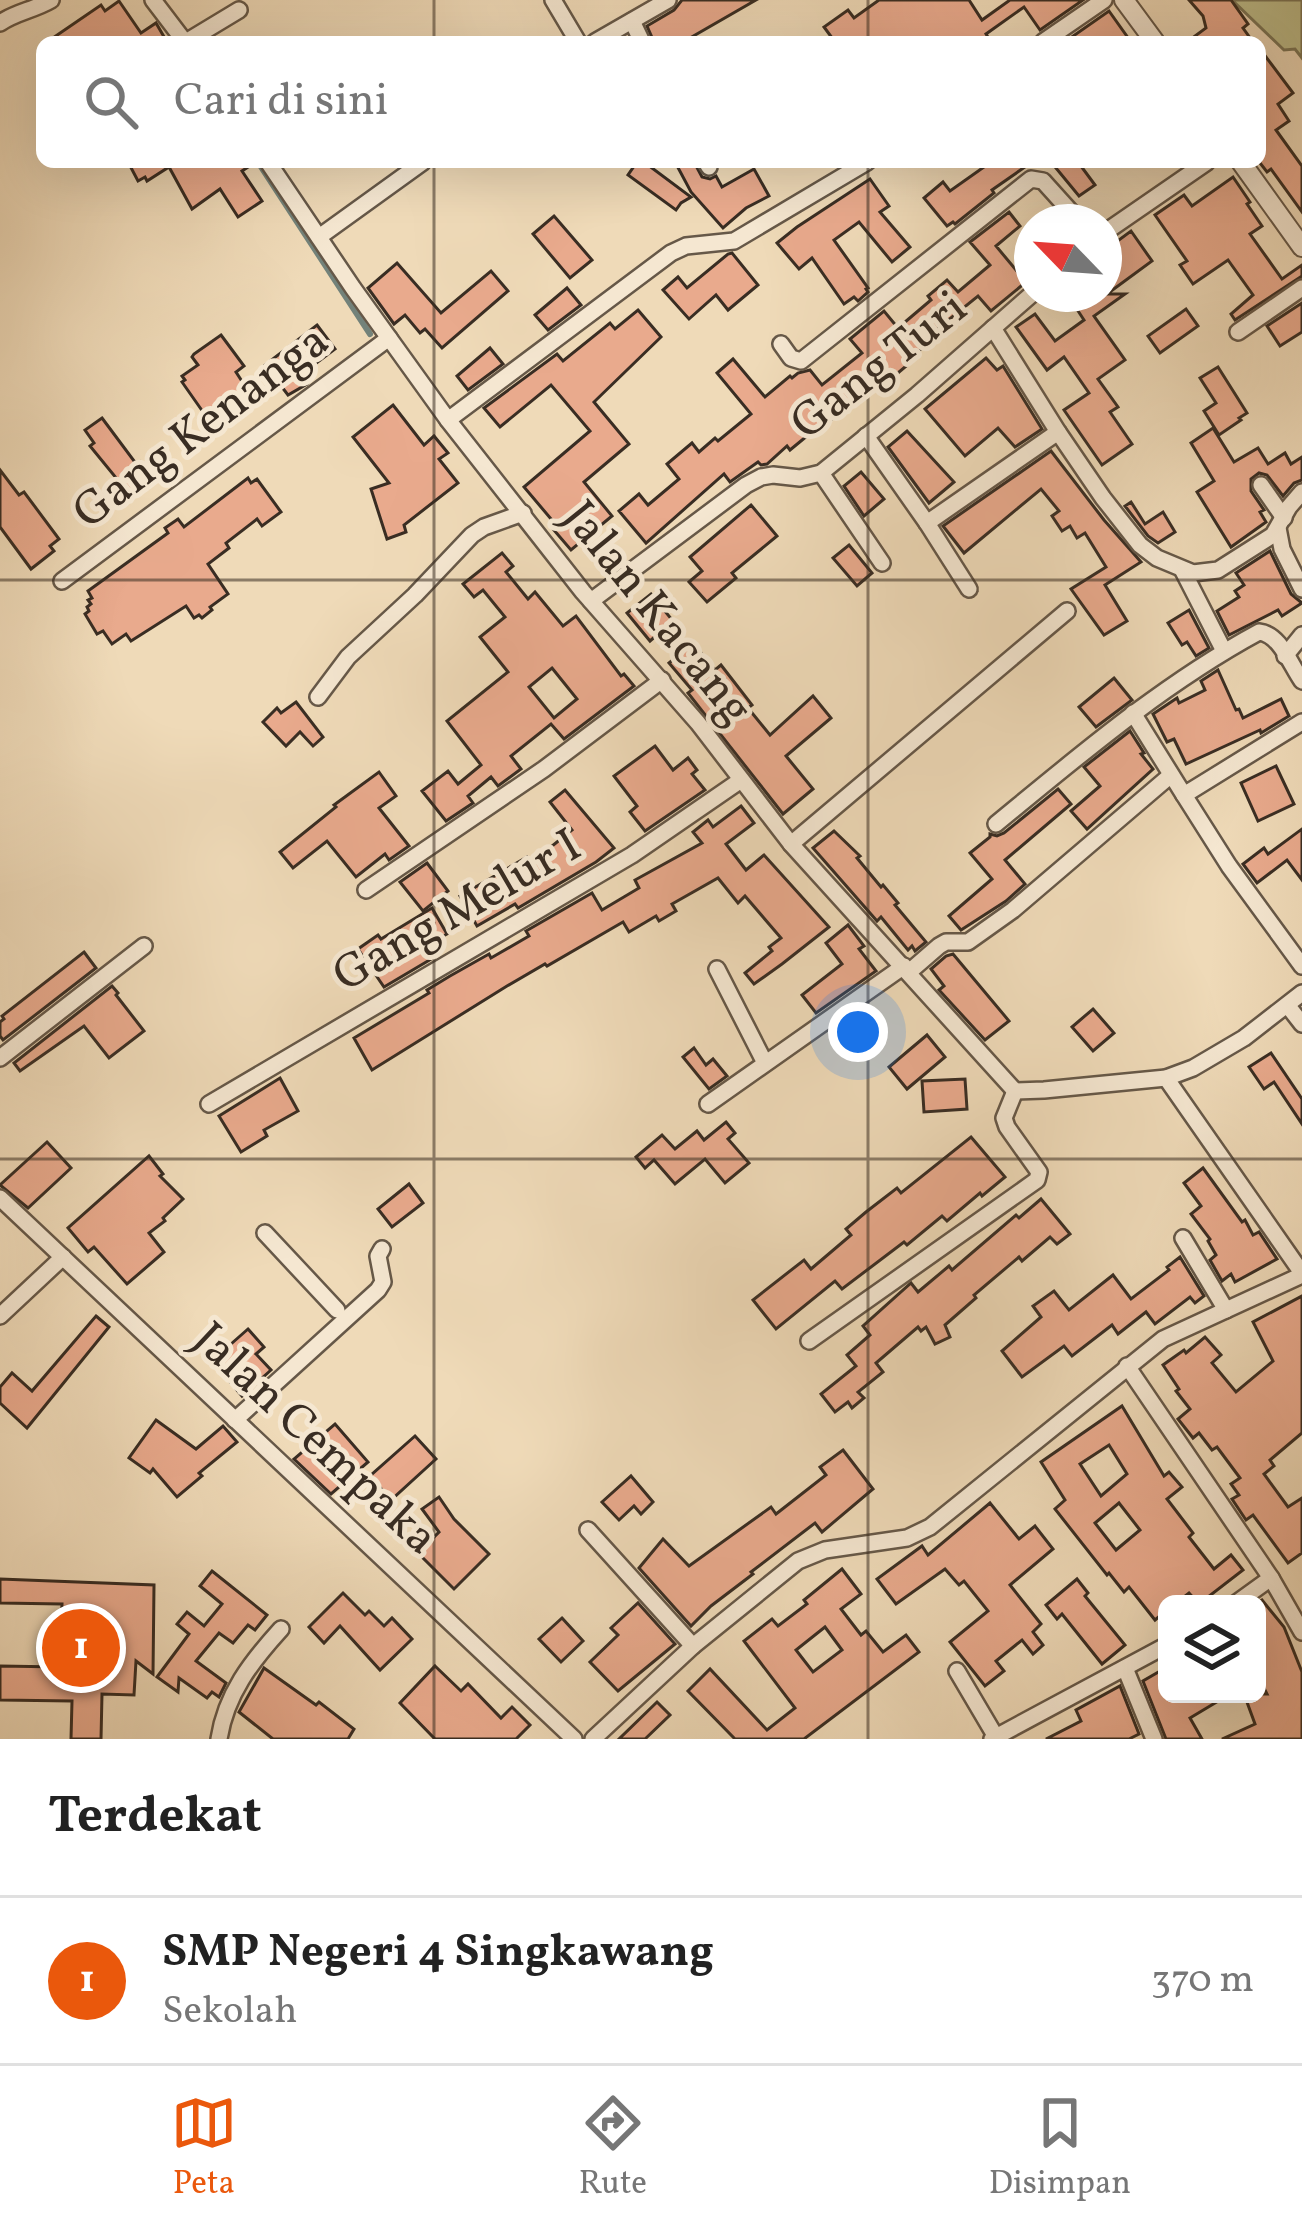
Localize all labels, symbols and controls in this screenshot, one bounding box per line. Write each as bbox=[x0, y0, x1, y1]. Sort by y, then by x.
search box bbox=[36, 36, 1266, 168]
icon: search bbox=[78, 69, 144, 135]
text: Cari di sini bbox=[174, 71, 388, 134]
north arrow bbox=[1014, 204, 1122, 312]
street label: Gang Turi bbox=[778, 277, 982, 457]
street label: Gang Kenanga bbox=[60, 310, 344, 546]
street label: Jalan Kacang bbox=[545, 488, 767, 740]
street label: Gang Melur I bbox=[322, 814, 594, 1010]
your location bbox=[828, 1002, 888, 1062]
street label: Jalan Cempaka bbox=[176, 1308, 452, 1572]
map controls bbox=[1158, 1595, 1266, 1703]
button: layers bbox=[1158, 1595, 1266, 1703]
pin: 1 bbox=[42, 1603, 120, 1693]
text: Terdekat bbox=[48, 1782, 262, 1853]
text: SMP Negeri 4 Singkawang bbox=[162, 1922, 714, 1985]
text: 1 bbox=[79, 1954, 95, 2008]
text: 370 m bbox=[1151, 1954, 1254, 2008]
text: Sekolah bbox=[162, 1985, 297, 2039]
tab: Peta bbox=[171, 2090, 237, 2208]
tab: Rute bbox=[579, 2090, 647, 2208]
tab: Disimpan bbox=[989, 2090, 1131, 2208]

